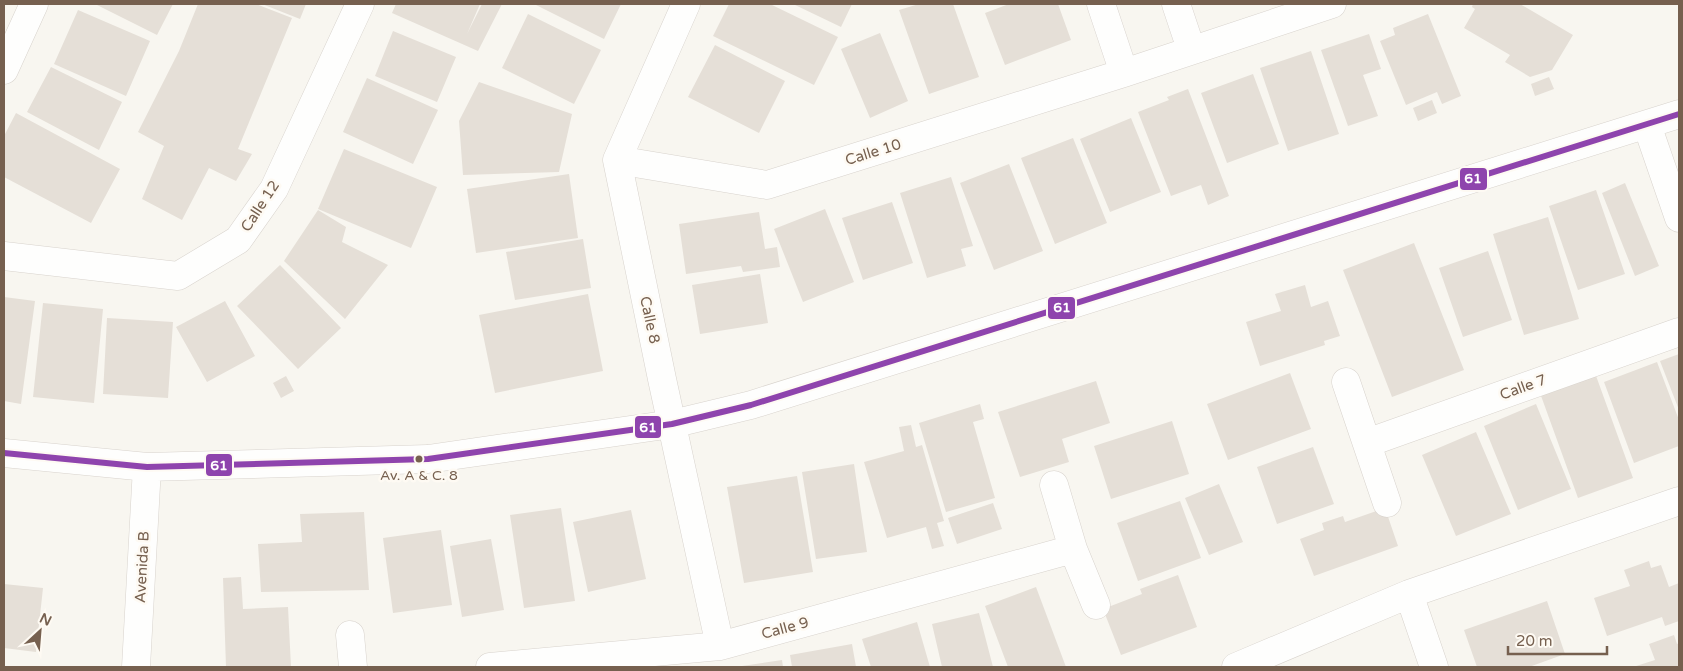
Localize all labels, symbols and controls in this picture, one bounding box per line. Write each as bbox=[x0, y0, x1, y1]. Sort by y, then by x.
street label: Calle 10 bbox=[843, 135, 903, 169]
line badge: 61 bbox=[1459, 167, 1488, 191]
text: 61 bbox=[1464, 170, 1482, 187]
street label: Calle 12 bbox=[237, 177, 283, 235]
street label: Calle 8 bbox=[636, 295, 664, 345]
line badge: 61 bbox=[1047, 296, 1076, 320]
text: 61 bbox=[1053, 299, 1071, 316]
street label: Calle 7 bbox=[1497, 370, 1549, 404]
line badge: 61 bbox=[634, 415, 662, 439]
text: 61 bbox=[639, 419, 657, 436]
line badge: 61 bbox=[205, 453, 233, 477]
marker: Av. A & C. 8 bbox=[414, 454, 424, 464]
text: 61 bbox=[210, 457, 228, 474]
place label: Av. A & C. 8 bbox=[380, 467, 458, 484]
street label: Avenida B bbox=[131, 531, 153, 603]
north arrow bbox=[15, 606, 65, 656]
text: N bbox=[37, 610, 54, 630]
street label: Calle 9 bbox=[759, 613, 811, 643]
scale bar bbox=[1508, 624, 1607, 656]
text: 20 m bbox=[1516, 632, 1553, 650]

